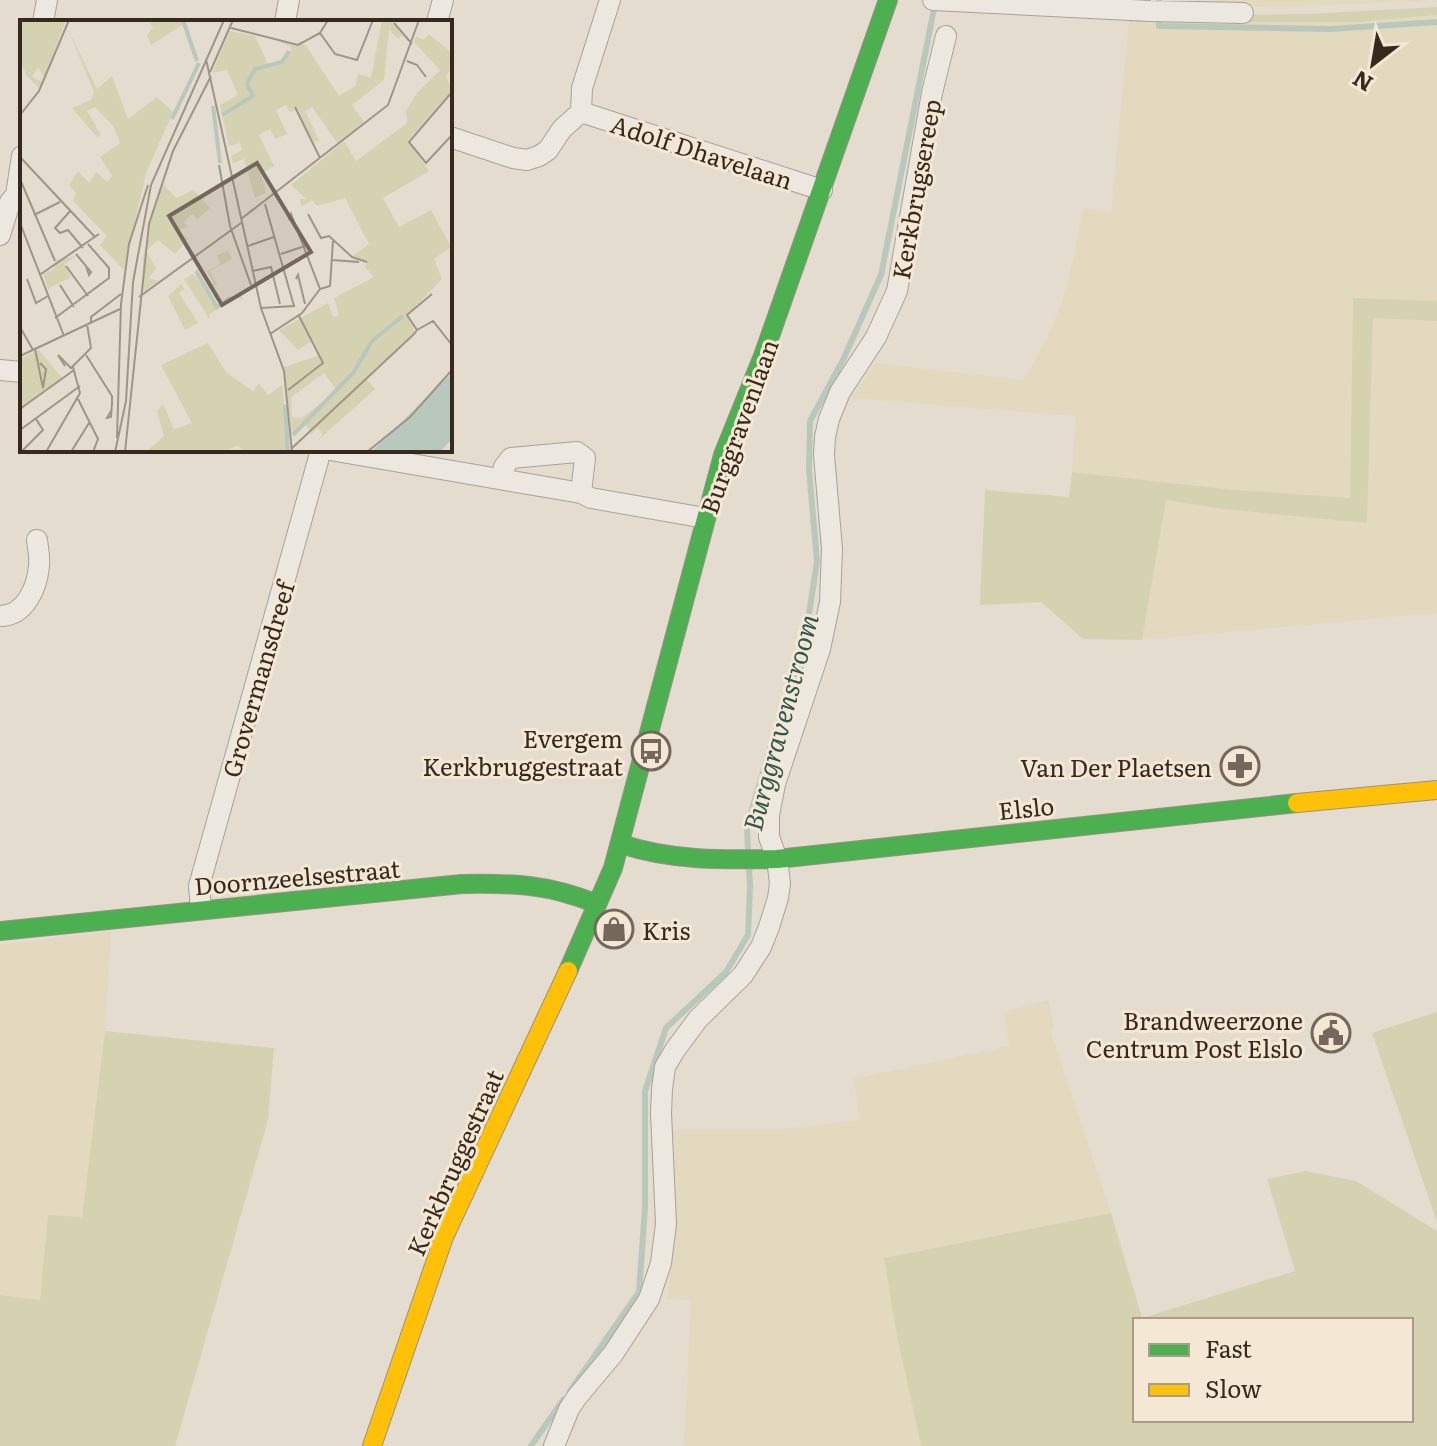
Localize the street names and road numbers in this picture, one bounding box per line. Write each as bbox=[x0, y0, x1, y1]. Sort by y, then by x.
street label: Kerkbrugsereep bbox=[882, 96, 948, 282]
street label: Adolf Dhavelaan bbox=[607, 105, 798, 197]
street label: Burggravenlaan bbox=[690, 334, 786, 518]
street label: Grovermansdreef bbox=[212, 575, 302, 781]
street label: Elslo bbox=[996, 787, 1056, 827]
street label: Doornzeelsestraat bbox=[193, 850, 402, 902]
street label: Kerkbruggestraat bbox=[397, 1063, 511, 1261]

